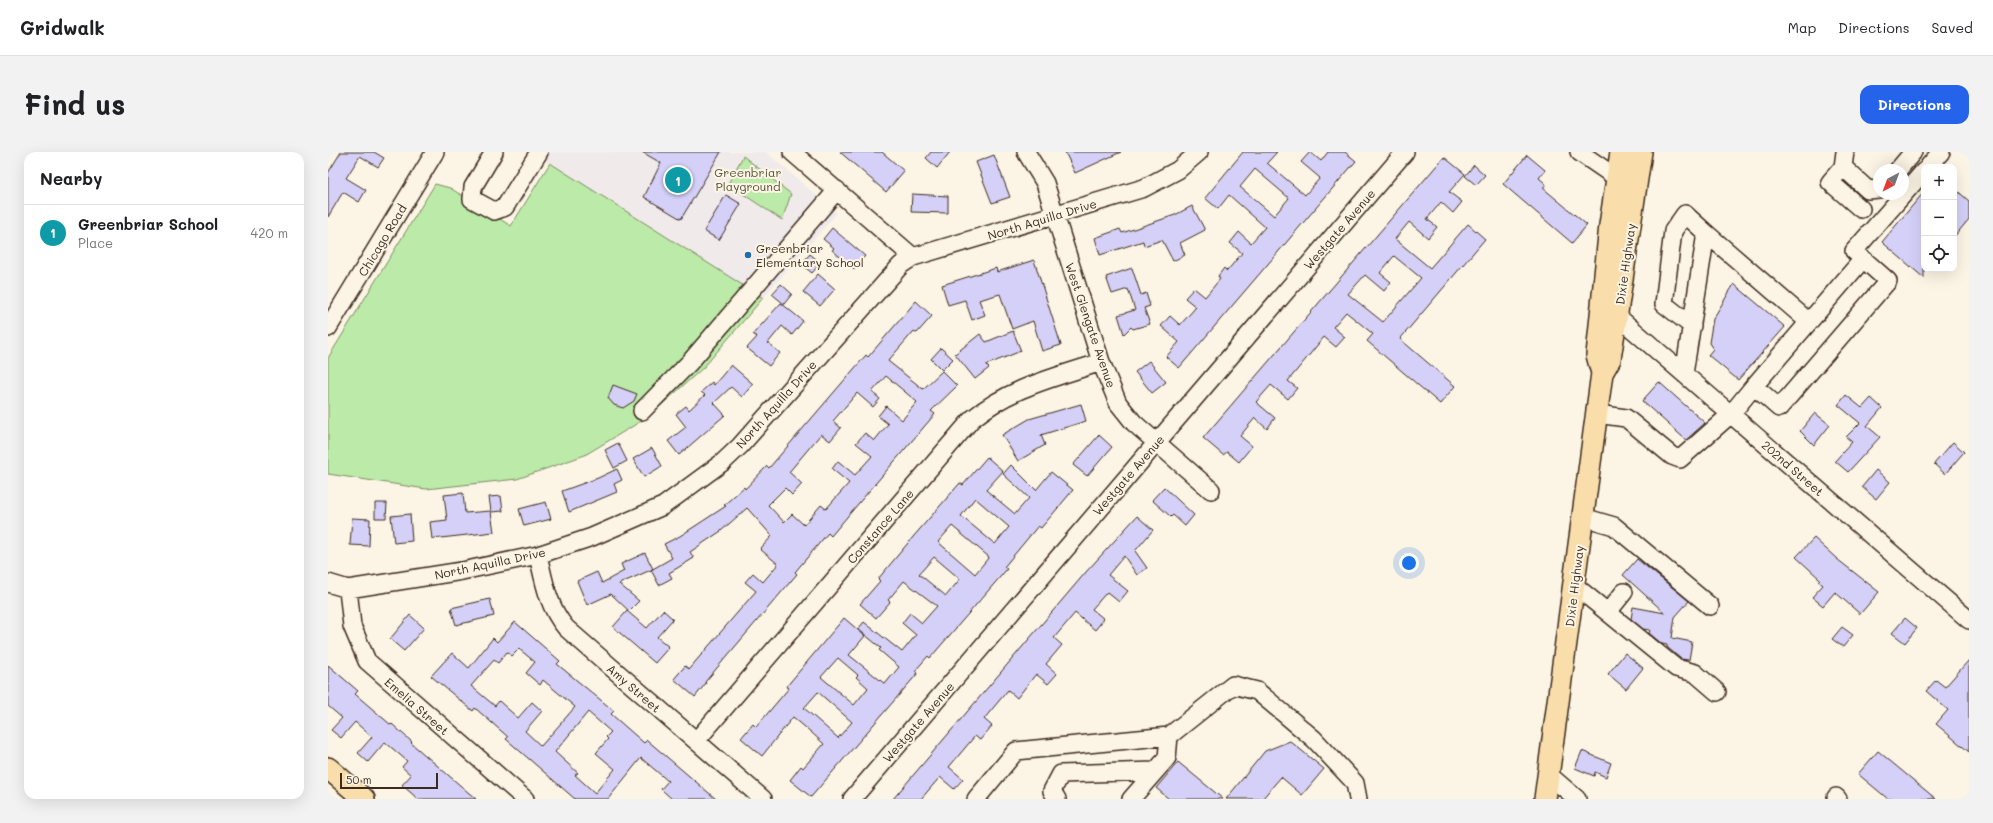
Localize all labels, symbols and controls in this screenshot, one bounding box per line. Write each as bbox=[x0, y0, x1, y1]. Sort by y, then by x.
text: Gridwalk bbox=[20, 15, 105, 40]
text: Map bbox=[1788, 18, 1816, 37]
text: Directions bbox=[1838, 18, 1909, 37]
text: Saved bbox=[1931, 18, 1973, 37]
button: Directions bbox=[1860, 85, 1969, 124]
text: Find us bbox=[24, 86, 125, 122]
park label: Greenbriar Playground bbox=[714, 164, 782, 194]
north arrow bbox=[1873, 164, 1909, 200]
map controls bbox=[1921, 164, 1957, 272]
button: + bbox=[1921, 164, 1957, 200]
pin: 1 bbox=[665, 165, 691, 195]
text: Nearby bbox=[40, 167, 102, 189]
street label: Westgate Avenue bbox=[1300, 185, 1378, 273]
street label: North Aquilla Drive bbox=[986, 195, 1098, 243]
button: − bbox=[1921, 200, 1957, 236]
street label: Chicago Road bbox=[354, 201, 410, 279]
text: Greenbriar School bbox=[78, 214, 218, 234]
street label: Dixie Highway bbox=[1611, 222, 1639, 306]
text: 1 bbox=[50, 224, 56, 241]
text: 420 m bbox=[251, 224, 288, 241]
text: Place bbox=[78, 234, 113, 251]
button: locate bbox=[1921, 236, 1957, 272]
place label: Greenbriar Elementary School bbox=[756, 240, 864, 270]
marker: Greenbriar Elementary School bbox=[743, 250, 753, 260]
street label: West Glengate Avenue bbox=[1062, 260, 1120, 390]
street label: North Aquilla Drive bbox=[732, 357, 820, 451]
street label: Westgate Avenue bbox=[1089, 431, 1167, 519]
street label: 202nd Street bbox=[1759, 437, 1827, 499]
street label: Constance Lane bbox=[843, 485, 917, 567]
street label: North Aquilla Drive bbox=[433, 543, 547, 583]
street label: Dixie Highway bbox=[1561, 544, 1587, 628]
your location bbox=[1399, 553, 1419, 573]
street label: Amy Street bbox=[604, 660, 664, 716]
street label: Emelia Street bbox=[382, 674, 452, 738]
street label: Westgate Avenue bbox=[879, 678, 957, 766]
scale bar bbox=[340, 771, 438, 790]
text: 50 m bbox=[346, 772, 372, 787]

